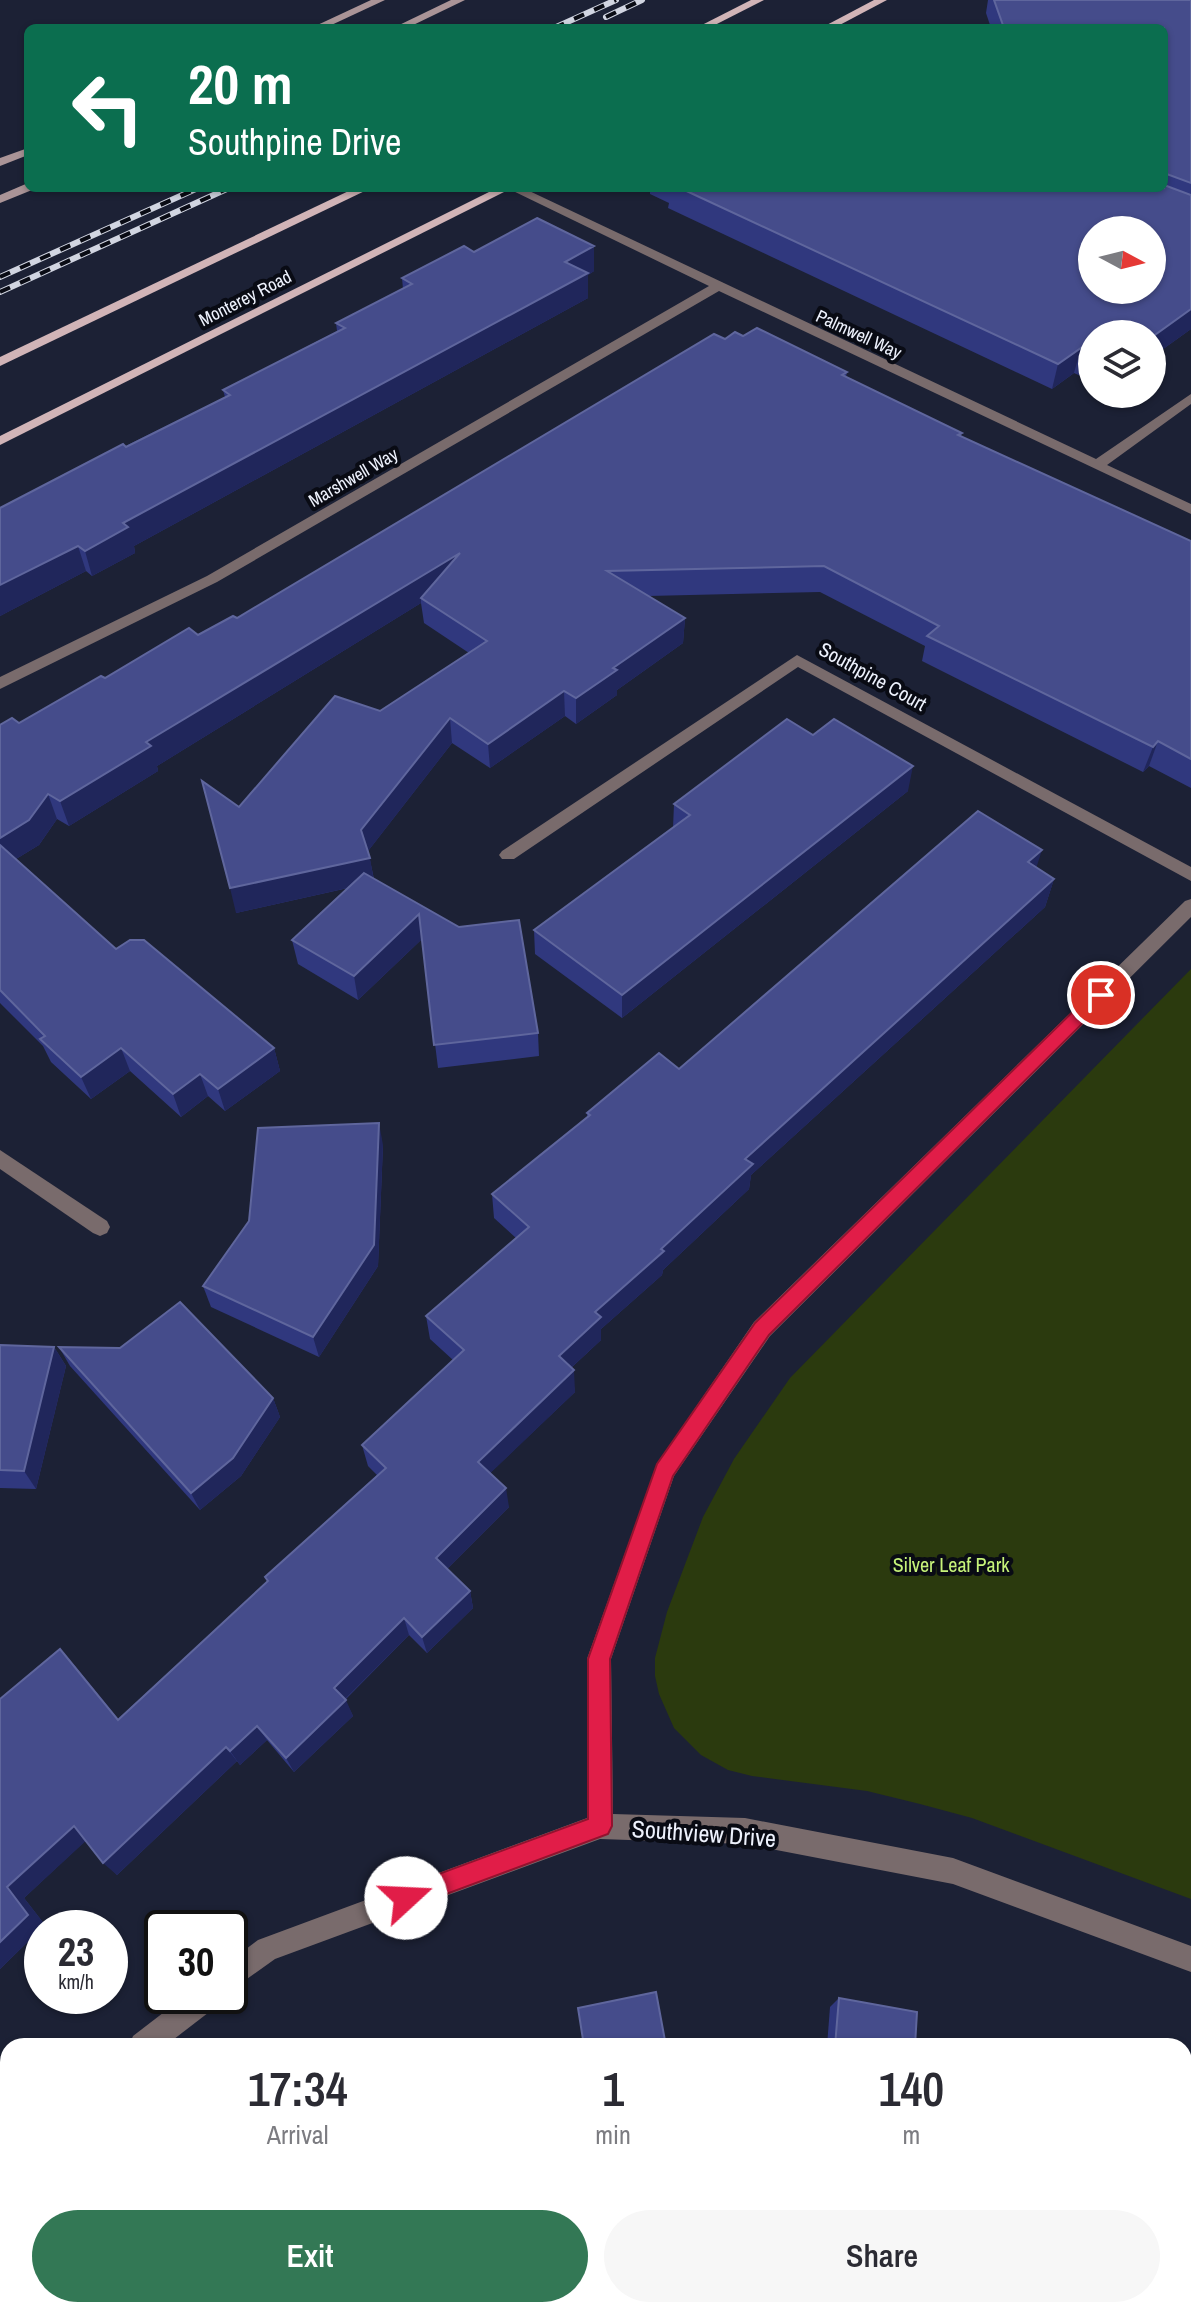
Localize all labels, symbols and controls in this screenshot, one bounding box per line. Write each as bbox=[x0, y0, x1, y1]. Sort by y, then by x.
text: 20 m bbox=[188, 46, 293, 121]
icon: left bbox=[56, 56, 160, 160]
text: Southpine Drive bbox=[188, 118, 401, 166]
north arrow bbox=[1078, 216, 1166, 304]
map controls bbox=[1078, 216, 1166, 408]
street label: Monterey Road bbox=[194, 264, 296, 332]
street label: Palmwell Way bbox=[812, 303, 907, 365]
button: layers bbox=[1078, 320, 1166, 408]
street label: Marshwell Way bbox=[304, 441, 403, 513]
street label: Southpine Court bbox=[814, 635, 932, 717]
pin bbox=[1067, 961, 1135, 1029]
icon: arrive bbox=[1079, 973, 1123, 1017]
park label: Silver Leaf Park bbox=[893, 1551, 1010, 1578]
street label: Southview Drive bbox=[631, 1812, 777, 1854]
position arrow bbox=[364, 1856, 448, 1940]
speed limit sign: 30 bbox=[144, 1910, 248, 2014]
text: 23 bbox=[58, 1925, 94, 1978]
text: km/h bbox=[58, 1968, 94, 1995]
text: 17:34 bbox=[248, 2056, 348, 2121]
text: 1 bbox=[602, 2056, 624, 2121]
text: 140 bbox=[879, 2056, 944, 2121]
text: Arrival bbox=[267, 2117, 328, 2152]
text: min bbox=[595, 2117, 631, 2152]
text: m bbox=[903, 2117, 920, 2152]
button: Exit bbox=[32, 2210, 588, 2302]
button: Share bbox=[604, 2210, 1160, 2302]

